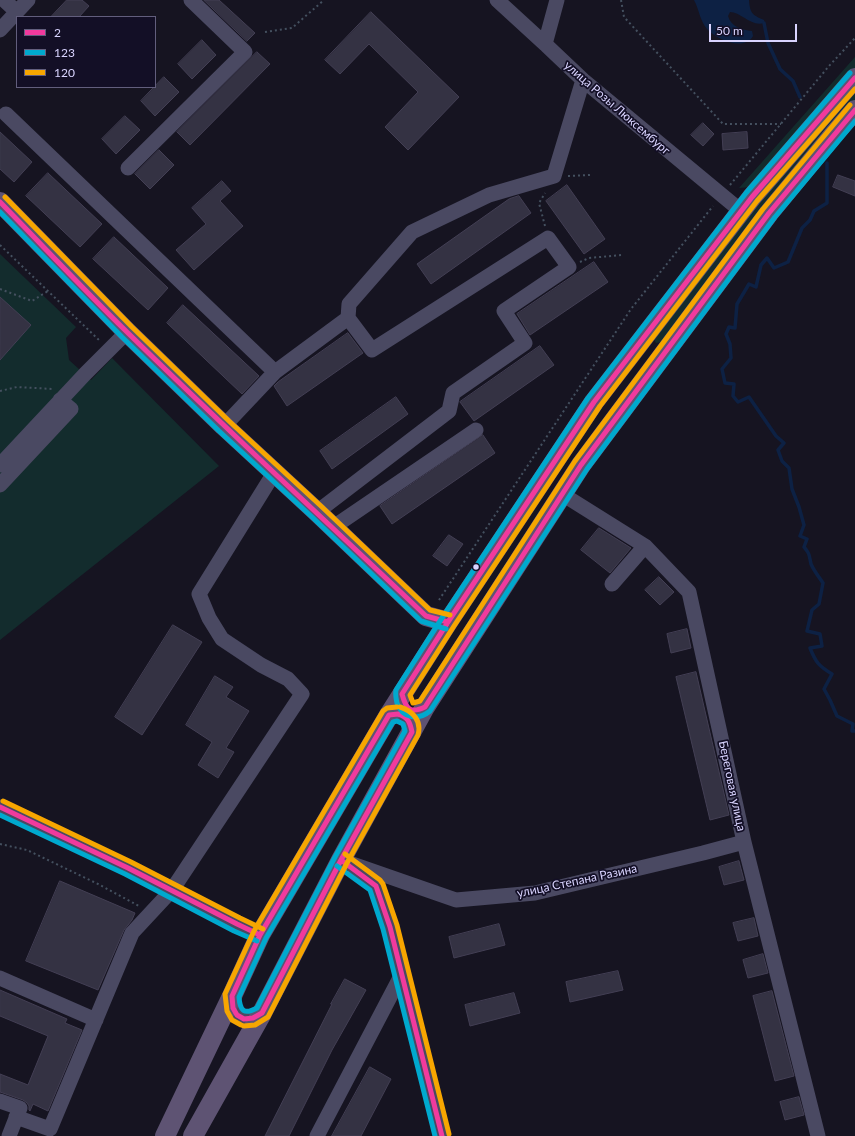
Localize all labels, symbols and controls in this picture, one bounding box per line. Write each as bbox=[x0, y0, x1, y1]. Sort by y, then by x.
legend bbox=[16, 16, 156, 88]
scale bar bbox=[711, 16, 799, 42]
text: 50 m bbox=[716, 23, 743, 38]
text: 2 bbox=[54, 25, 61, 40]
text: 123 bbox=[54, 45, 75, 60]
street label: улица Розы Люксембург bbox=[561, 58, 673, 158]
text: 120 bbox=[54, 65, 75, 80]
unlabelled marker bbox=[471, 562, 481, 572]
street label: Береговая улица bbox=[715, 740, 749, 832]
street label: улица Степана Разина bbox=[516, 861, 638, 901]

